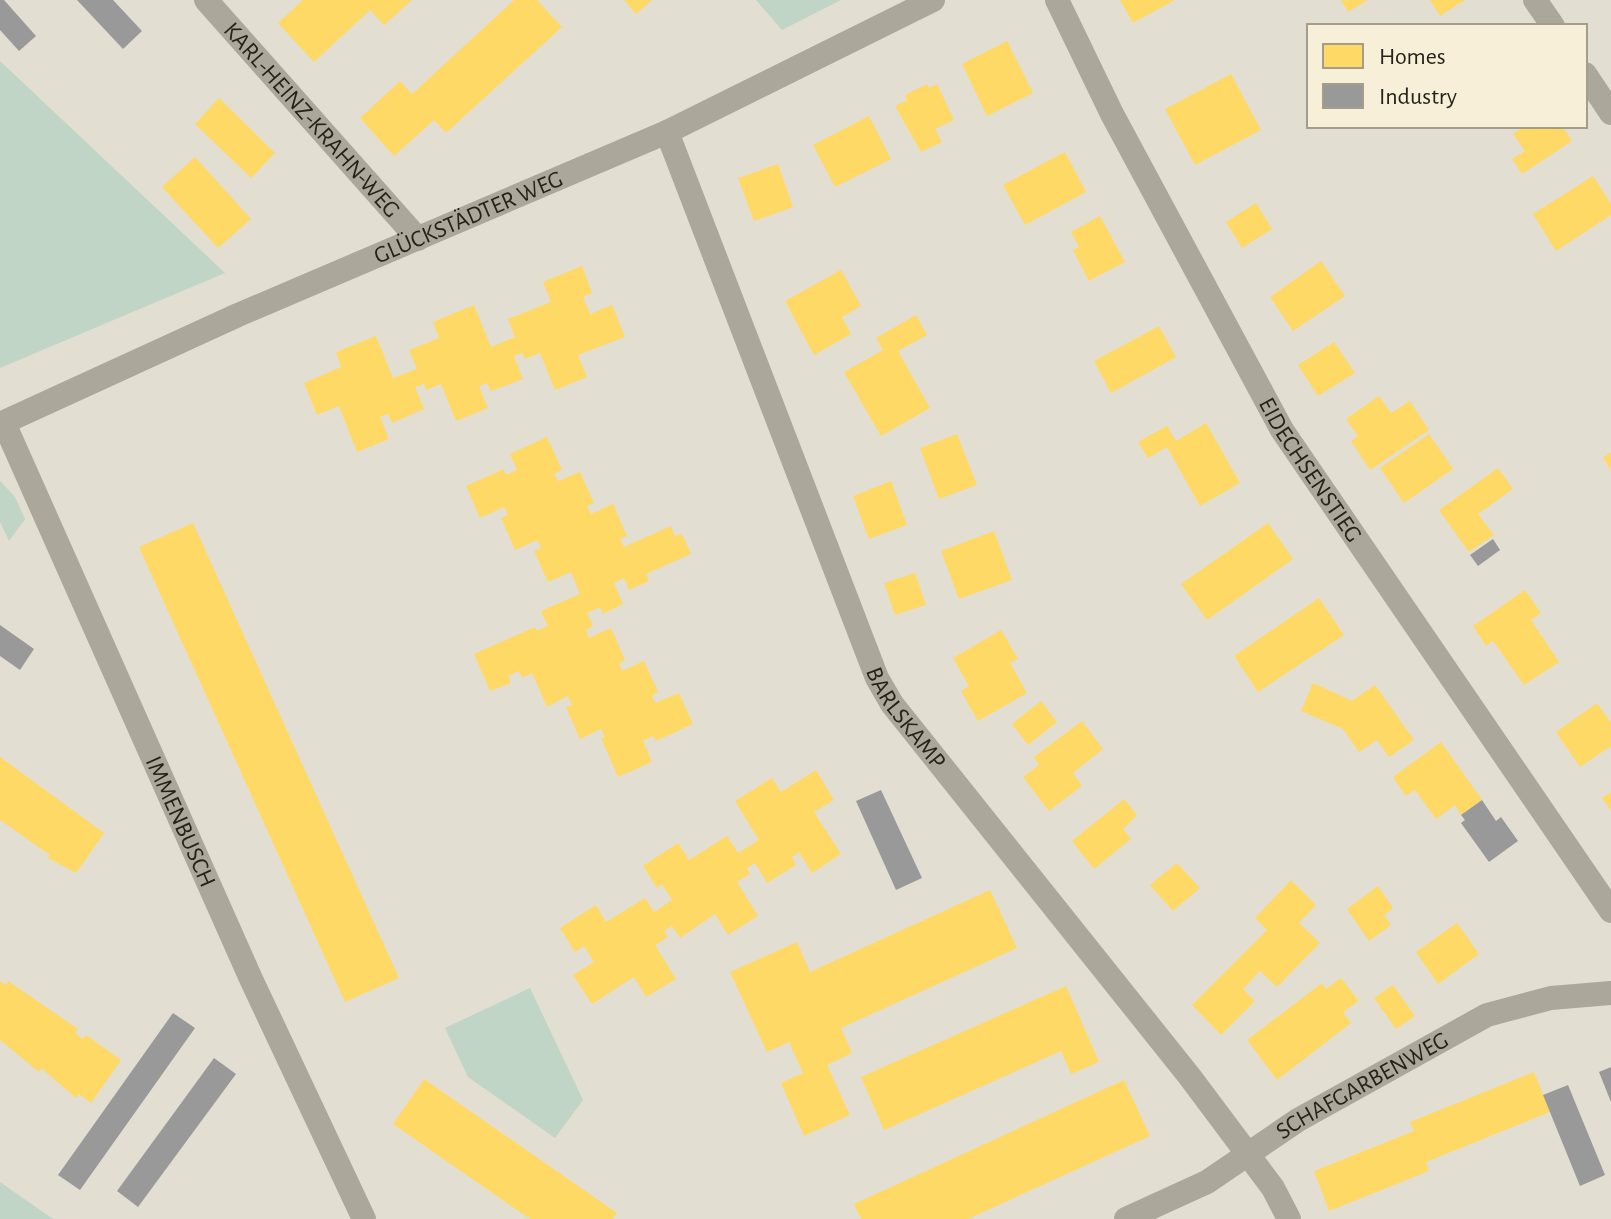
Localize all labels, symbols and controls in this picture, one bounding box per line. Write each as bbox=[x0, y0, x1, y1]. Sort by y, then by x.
street label: KARL-HEINZ-KRAHN-WEG bbox=[219, 18, 404, 223]
legend bbox=[1307, 24, 1587, 128]
text: Homes bbox=[1379, 45, 1446, 69]
text: Industry bbox=[1379, 85, 1457, 109]
street label: GLÜCKSTÄDTER WEG bbox=[371, 167, 566, 269]
street label: EIDECHSENSTIEG bbox=[1254, 394, 1366, 547]
street label: BARLSKAMP bbox=[861, 664, 950, 774]
street label: IMMENBUSCH bbox=[141, 753, 220, 891]
street label: SCHAFGARBENWEG bbox=[1272, 1028, 1453, 1144]

